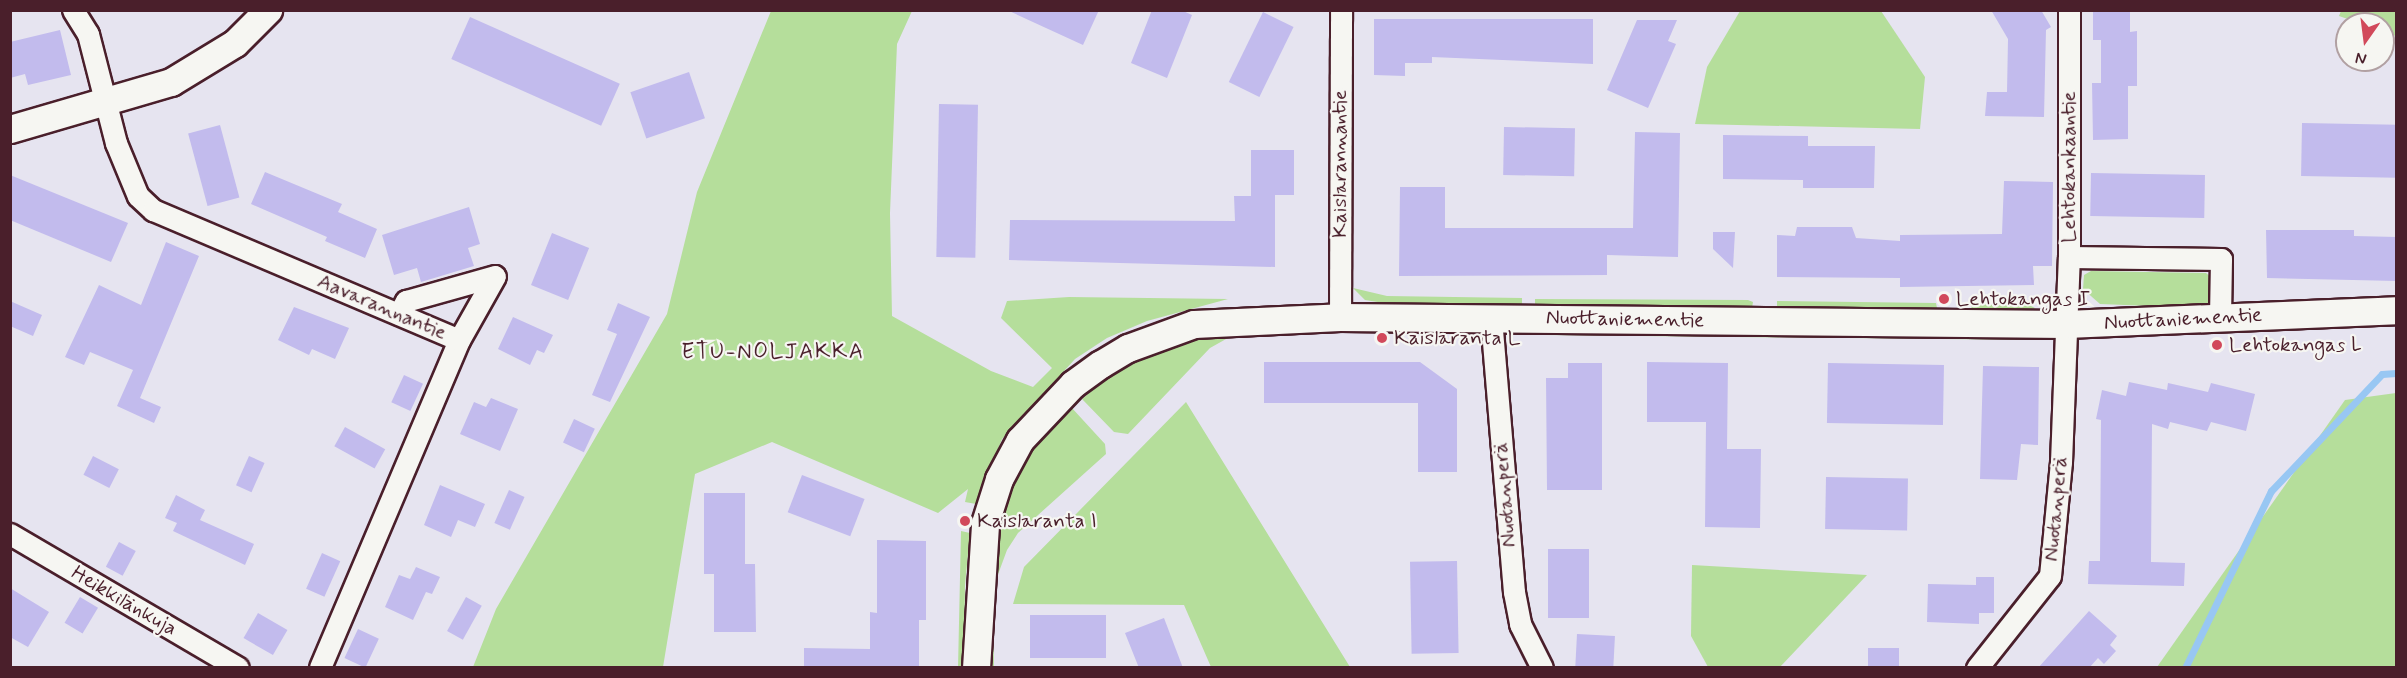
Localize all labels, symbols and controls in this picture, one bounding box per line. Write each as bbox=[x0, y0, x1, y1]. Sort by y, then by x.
north arrow bbox=[2335, 12, 2395, 72]
text: N bbox=[2353, 47, 2369, 69]
street label: Kaislarannantie bbox=[1327, 90, 1353, 238]
street label: Lehtokankaantie bbox=[2056, 91, 2082, 243]
street label: Aavarannantie bbox=[314, 268, 450, 346]
place label: Lehtokangas I bbox=[1956, 286, 2089, 312]
marker: Lehtokangas I bbox=[1937, 292, 1951, 306]
street label: Nuottaniementie bbox=[2103, 302, 2263, 336]
street label: Nuottaniementie bbox=[1546, 305, 1704, 333]
place label: Kaislaranta L bbox=[1394, 325, 1520, 351]
marker: Kaislaranta L bbox=[1375, 331, 1389, 345]
place label: Lehtokangas L bbox=[2229, 332, 2364, 358]
marker: Lehtokangas L bbox=[2210, 338, 2224, 352]
district label: ETU-NOLJAKKA bbox=[684, 340, 862, 366]
street label: Nuotanperä bbox=[1488, 442, 1522, 548]
street label: Nuotanperä bbox=[2039, 456, 2073, 562]
place label: Kaislaranta I bbox=[977, 508, 1101, 534]
marker: Kaislaranta I bbox=[958, 514, 972, 528]
street label: Heikkilänkuja bbox=[67, 561, 181, 641]

